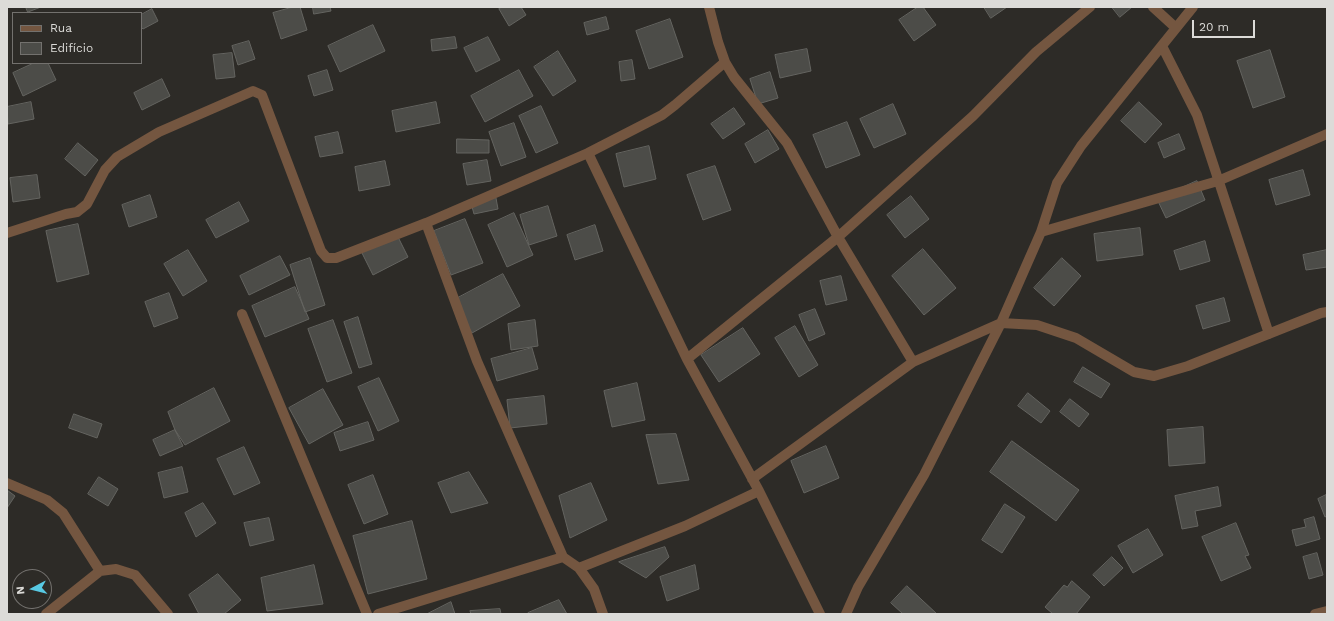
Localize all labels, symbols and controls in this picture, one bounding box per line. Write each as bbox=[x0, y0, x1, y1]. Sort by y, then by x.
legend bbox=[12, 12, 142, 64]
scale bar bbox=[1194, 12, 1257, 38]
text: 20 m bbox=[1199, 20, 1229, 34]
text: Rua bbox=[50, 21, 72, 35]
text: Edifício bbox=[50, 41, 93, 55]
north arrow bbox=[12, 569, 52, 609]
text: N bbox=[14, 586, 28, 595]

